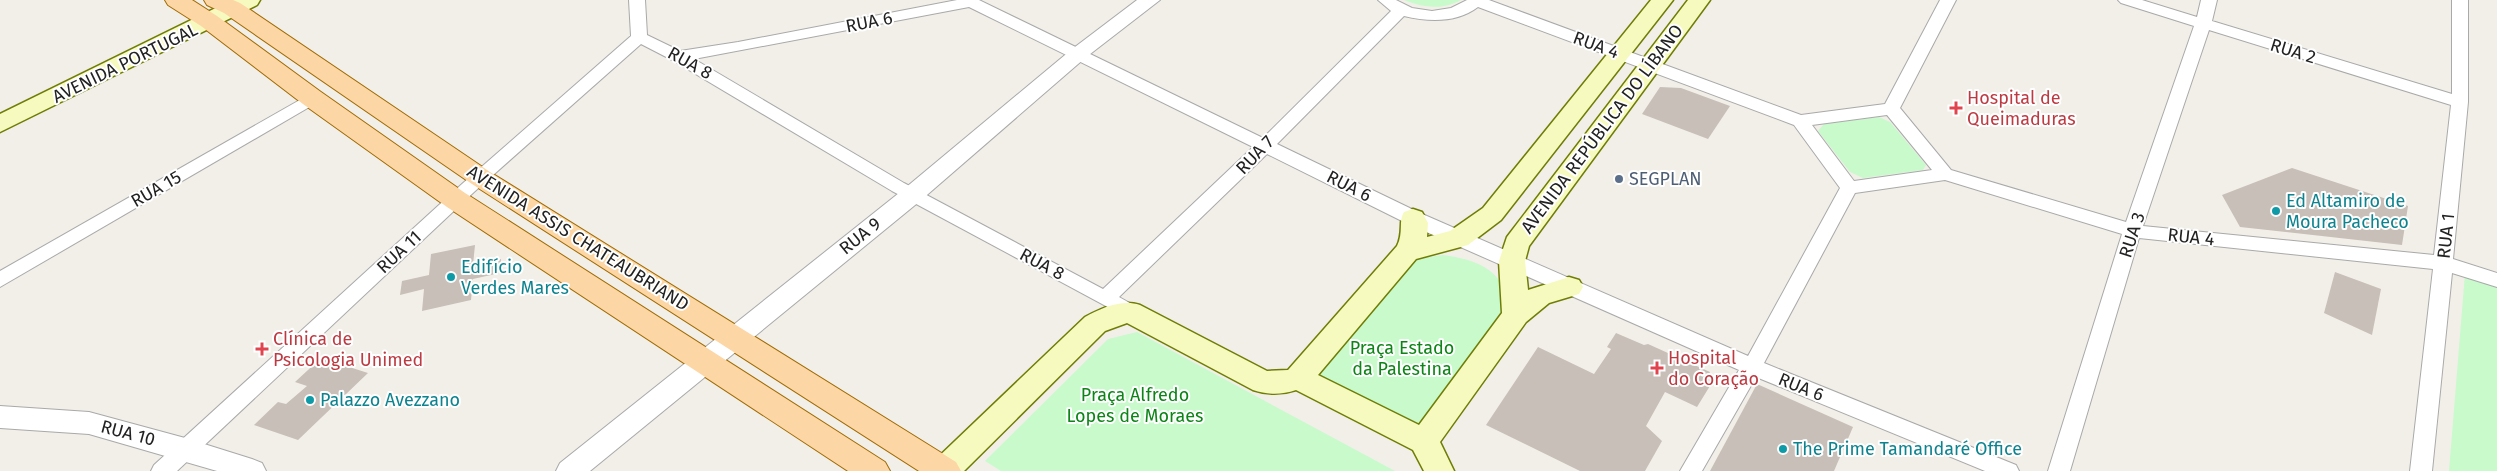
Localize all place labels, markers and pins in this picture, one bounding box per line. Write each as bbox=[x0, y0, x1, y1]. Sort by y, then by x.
place label: Hospital de Queimaduras bbox=[1967, 87, 2076, 130]
marker: Hospital de Queimaduras bbox=[1949, 101, 1963, 115]
place label: SEGPLAN bbox=[1629, 168, 1702, 190]
marker: SEGPLAN bbox=[1613, 173, 1625, 185]
place label: Ed Altamiro de Moura Pacheco bbox=[2286, 190, 2409, 233]
marker: Ed Altamiro de Moura Pacheco bbox=[2270, 205, 2282, 217]
place label: Edifício Verdes Mares bbox=[461, 256, 569, 299]
marker: Edifício Verdes Mares bbox=[445, 271, 457, 283]
place label: Clínica de Psicologia Unimed bbox=[273, 328, 423, 371]
marker: Clínica de Psicologia Unimed bbox=[255, 342, 269, 356]
place label: Hospital do Coração bbox=[1668, 347, 1759, 390]
marker: Hospital do Coração bbox=[1650, 361, 1664, 375]
place label: Palazzo Avezzano bbox=[320, 389, 460, 411]
marker: Palazzo Avezzano bbox=[304, 394, 316, 406]
place label: The Prime Tamandaré Office bbox=[1793, 438, 2022, 460]
marker: The Prime Tamandaré Office bbox=[1777, 443, 1789, 455]

